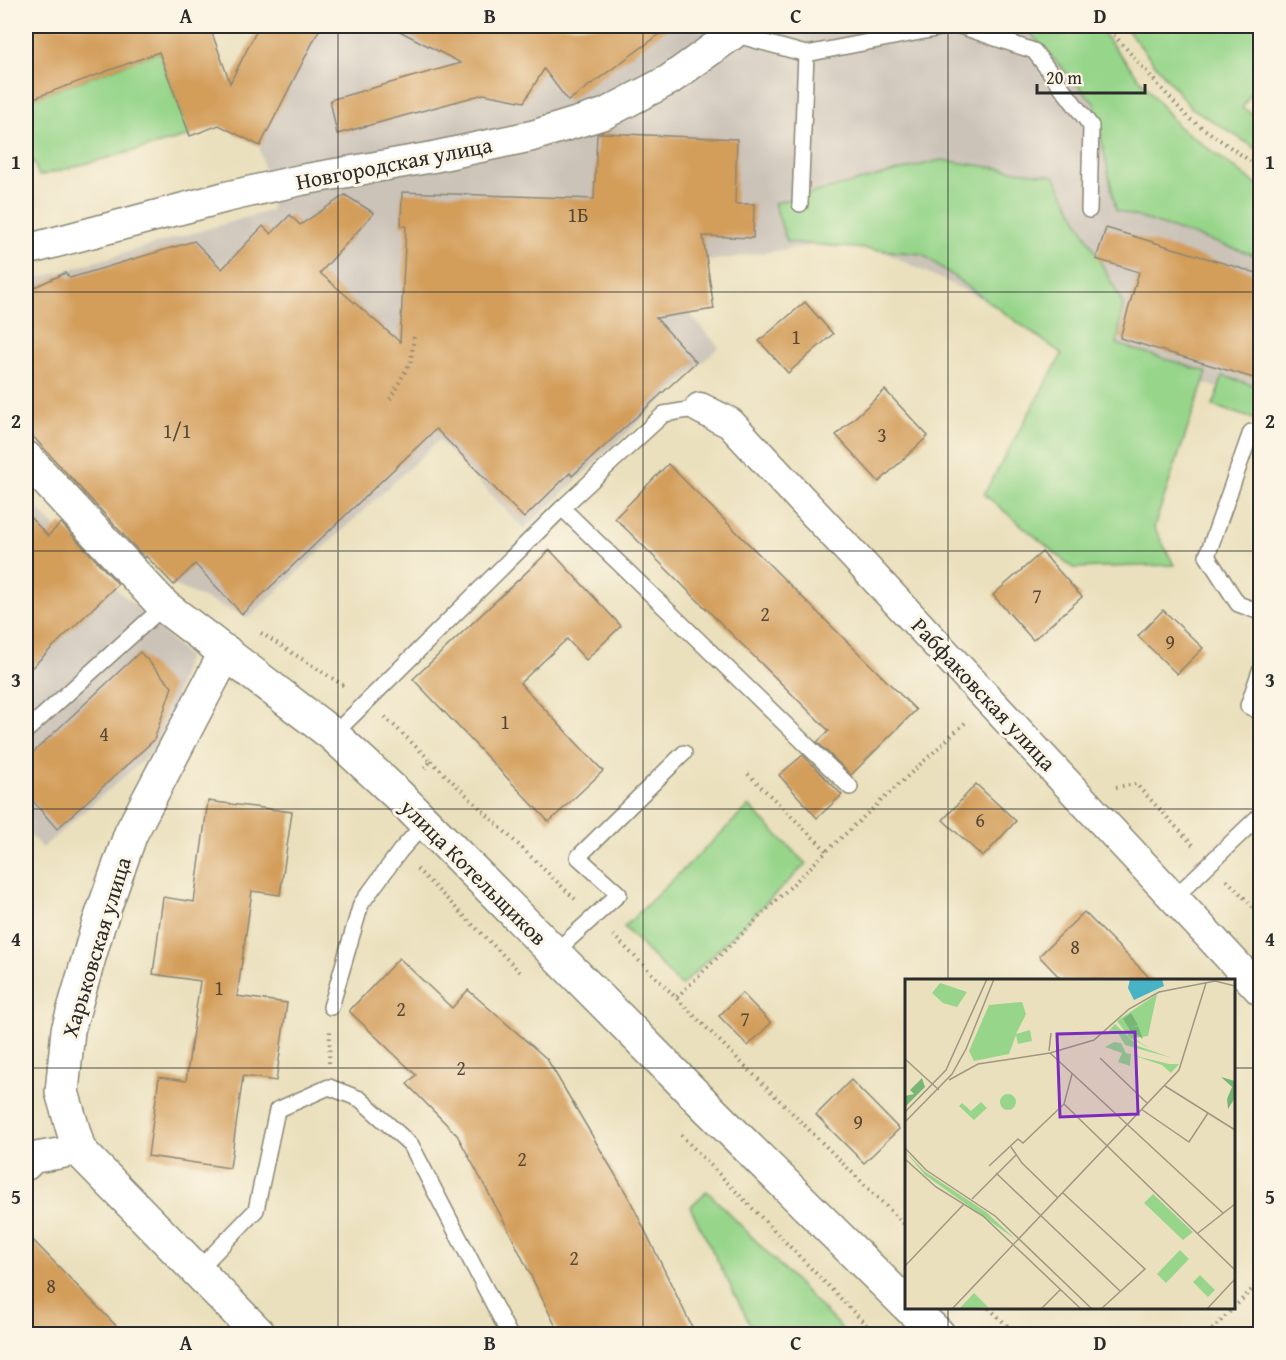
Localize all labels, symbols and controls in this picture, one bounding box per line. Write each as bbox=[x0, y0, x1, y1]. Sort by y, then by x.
text: A bbox=[180, 1, 193, 30]
text: B bbox=[484, 1, 496, 30]
text: C bbox=[790, 1, 802, 30]
text: D bbox=[1093, 1, 1107, 30]
scale bar bbox=[1037, 57, 1145, 95]
text: 20 m bbox=[1046, 64, 1082, 91]
street label: Новгородская улица bbox=[293, 128, 495, 198]
text: 1 bbox=[11, 147, 21, 176]
text: 1 bbox=[1265, 147, 1275, 176]
house number: 1Б bbox=[568, 200, 588, 229]
house number: 1 bbox=[791, 322, 801, 351]
text: 2 bbox=[11, 406, 21, 435]
text: 2 bbox=[1265, 406, 1275, 435]
house number: 1/1 bbox=[163, 416, 191, 445]
house number: 3 bbox=[877, 420, 887, 449]
house number: 7 bbox=[1032, 581, 1042, 610]
house number: 2 bbox=[760, 599, 770, 628]
street label: Рабфаковская улица bbox=[904, 610, 1064, 778]
house number: 9 bbox=[1165, 627, 1175, 656]
text: 3 bbox=[11, 665, 21, 694]
text: 3 bbox=[1265, 665, 1275, 694]
house number: 1 bbox=[500, 707, 510, 736]
house number: 4 bbox=[99, 719, 109, 748]
street label: улица Котельщиков bbox=[393, 791, 555, 953]
house number: 6 bbox=[975, 805, 985, 834]
street label: Харьковская улица bbox=[53, 852, 139, 1041]
text: 4 bbox=[11, 924, 21, 953]
text: 4 bbox=[1265, 924, 1275, 953]
house number: 8 bbox=[1070, 932, 1080, 961]
house number: 1 bbox=[214, 973, 224, 1002]
inset map bbox=[905, 979, 1235, 1309]
house number: 2 bbox=[396, 994, 406, 1023]
house number: 7 bbox=[740, 1004, 750, 1033]
house number: 2 bbox=[456, 1053, 466, 1082]
house number: 9 bbox=[853, 1107, 863, 1136]
house number: 2 bbox=[517, 1144, 527, 1173]
text: 5 bbox=[11, 1182, 21, 1211]
text: 5 bbox=[1265, 1182, 1275, 1211]
house number: 2 bbox=[569, 1243, 579, 1272]
house number: 8 bbox=[46, 1271, 56, 1300]
text: A bbox=[180, 1328, 193, 1357]
text: B bbox=[484, 1328, 496, 1357]
text: C bbox=[790, 1328, 802, 1357]
text: D bbox=[1093, 1328, 1107, 1357]

